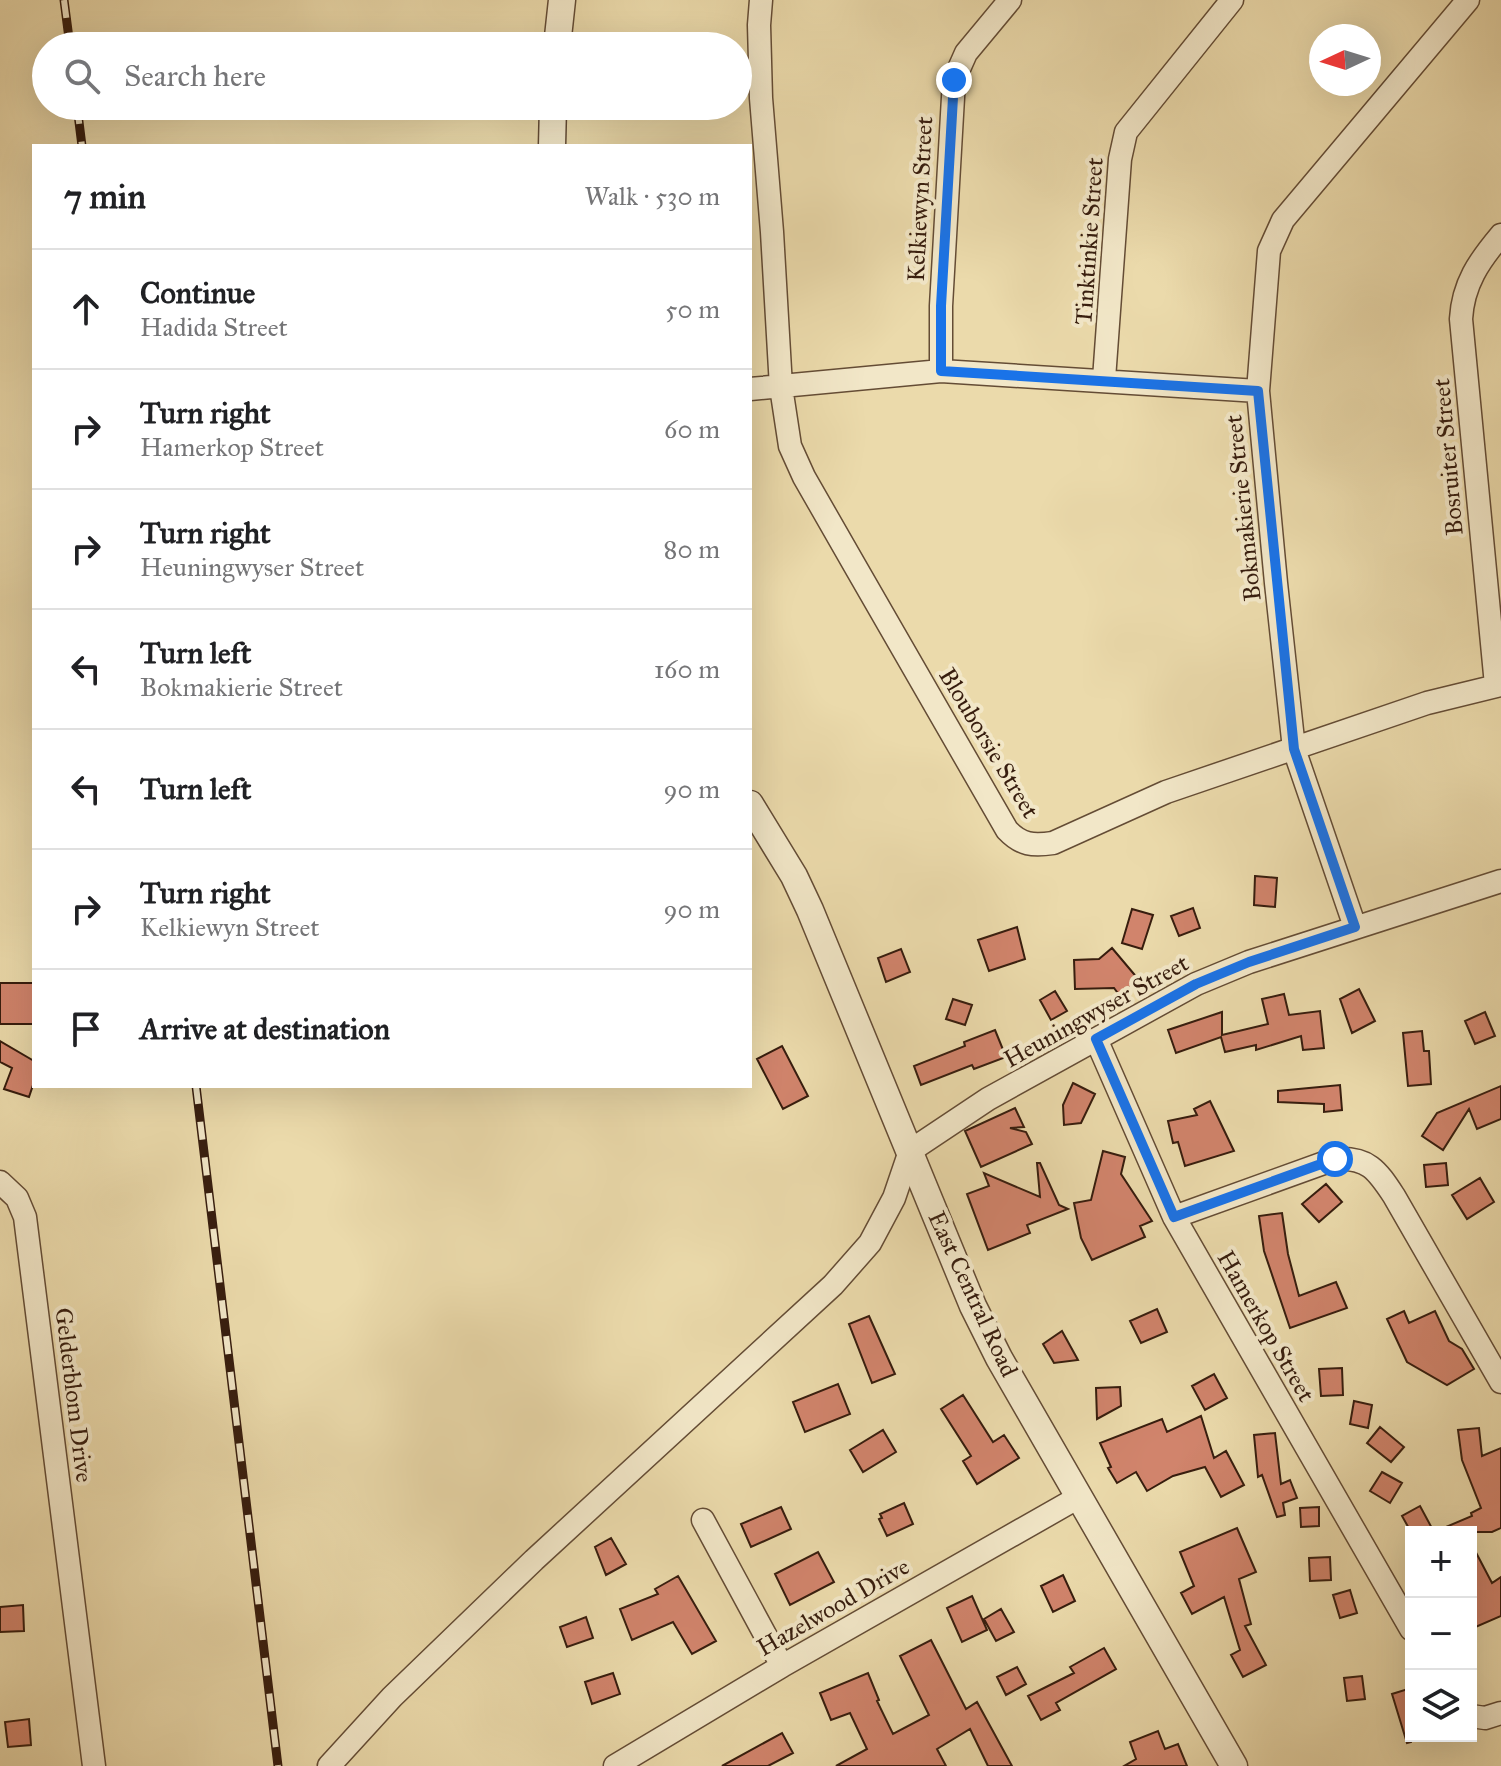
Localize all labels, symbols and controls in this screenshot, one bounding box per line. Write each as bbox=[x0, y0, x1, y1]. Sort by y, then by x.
north arrow bbox=[1309, 24, 1381, 96]
search box bbox=[32, 32, 752, 120]
icon: search bbox=[60, 54, 104, 98]
text: Search here bbox=[124, 58, 266, 94]
route end bbox=[936, 62, 972, 98]
street label: Kelkiewyn Street bbox=[901, 115, 939, 282]
street label: Tinktinkie Street bbox=[1068, 156, 1110, 326]
text: 7 min bbox=[64, 176, 146, 217]
text: Walk · 530 m bbox=[585, 180, 720, 212]
text: Continue bbox=[140, 275, 255, 311]
icon: ahead bbox=[64, 287, 108, 331]
text: 50 m bbox=[665, 293, 720, 325]
text: Hadida Street bbox=[140, 311, 288, 343]
street label: Bosruiter Street bbox=[1426, 377, 1470, 537]
text: Turn right bbox=[140, 395, 271, 431]
icon: right bbox=[64, 407, 108, 451]
text: 60 m bbox=[664, 413, 720, 445]
street label: Bokmakierie Street bbox=[1218, 413, 1268, 603]
text: Hamerkop Street bbox=[140, 431, 324, 463]
text: Turn right bbox=[140, 515, 271, 551]
icon: right bbox=[64, 527, 108, 571]
text: 80 m bbox=[664, 533, 720, 565]
text: Heuningwyser Street bbox=[140, 551, 364, 583]
text: Turn left bbox=[140, 635, 251, 671]
icon: left bbox=[64, 647, 108, 691]
text: 160 m bbox=[654, 653, 720, 685]
street label: Blouborsie Street bbox=[932, 662, 1046, 824]
text: Bokmakierie Street bbox=[140, 671, 343, 703]
icon: left bbox=[64, 767, 108, 811]
text: Turn left bbox=[140, 771, 251, 807]
text: 90 m bbox=[663, 773, 720, 805]
text: Turn right bbox=[140, 875, 271, 911]
icon: right bbox=[64, 887, 108, 931]
text: 90 m bbox=[663, 893, 720, 925]
text: Kelkiewyn Street bbox=[140, 911, 319, 943]
street label: Heuningwyser Street bbox=[998, 947, 1194, 1074]
icon: arrive bbox=[64, 1007, 108, 1051]
text: Arrive at destination bbox=[140, 1011, 390, 1047]
route start bbox=[1317, 1141, 1353, 1177]
street label: East Central Road bbox=[921, 1206, 1025, 1382]
street label: Hamerkop Street bbox=[1211, 1245, 1322, 1407]
street label: Gelderblom Drive bbox=[48, 1306, 100, 1484]
map controls bbox=[1405, 1526, 1477, 1742]
button: + bbox=[1405, 1526, 1477, 1598]
street label: Hazelwood Drive bbox=[751, 1551, 915, 1663]
button: − bbox=[1405, 1598, 1477, 1670]
button: layers bbox=[1405, 1670, 1477, 1742]

